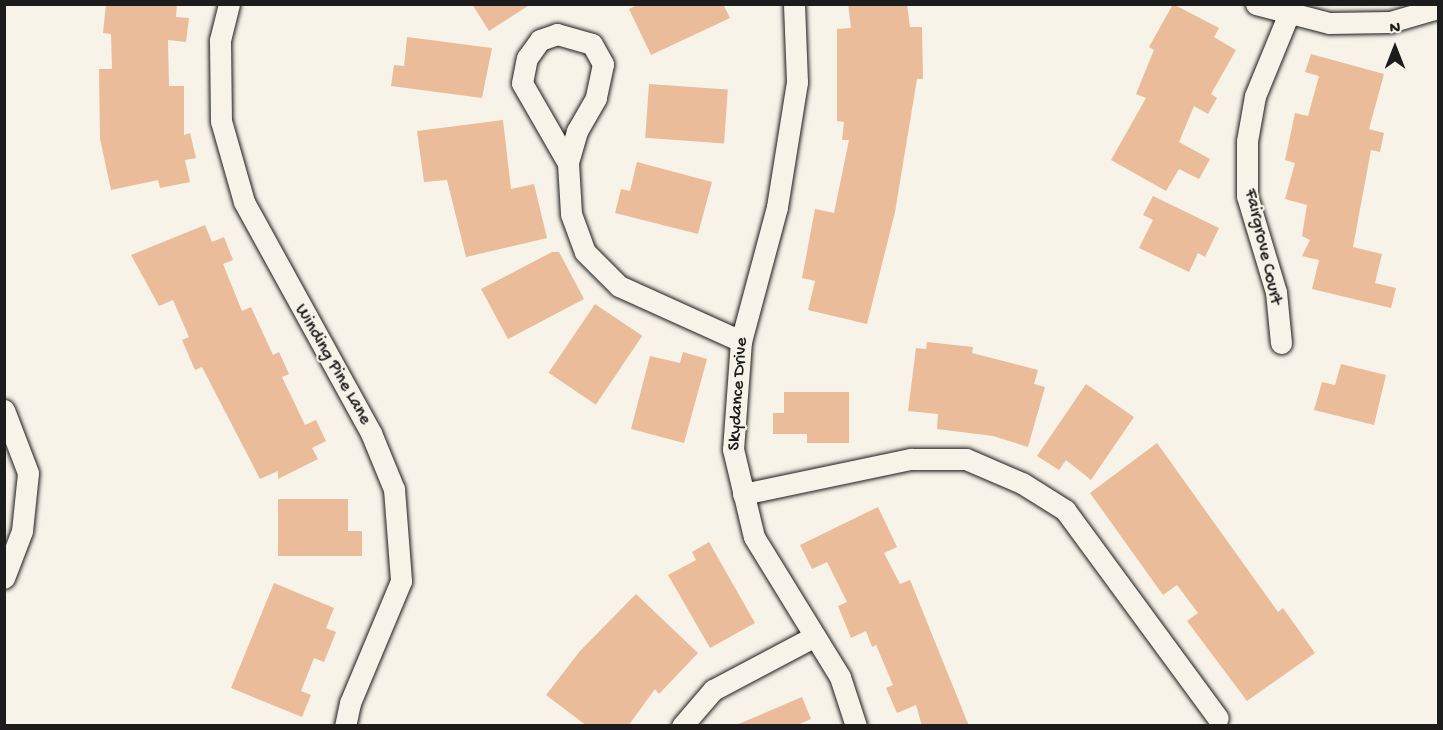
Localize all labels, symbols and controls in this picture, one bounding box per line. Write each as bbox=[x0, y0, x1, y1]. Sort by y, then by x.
north arrow bbox=[1365, 18, 1425, 78]
text: N bbox=[1390, 20, 1400, 39]
street label: Fairgrove Court bbox=[1238, 187, 1286, 307]
street label: Winding Pine Lane bbox=[289, 301, 375, 429]
street label: Skydance Drive bbox=[724, 337, 754, 451]

